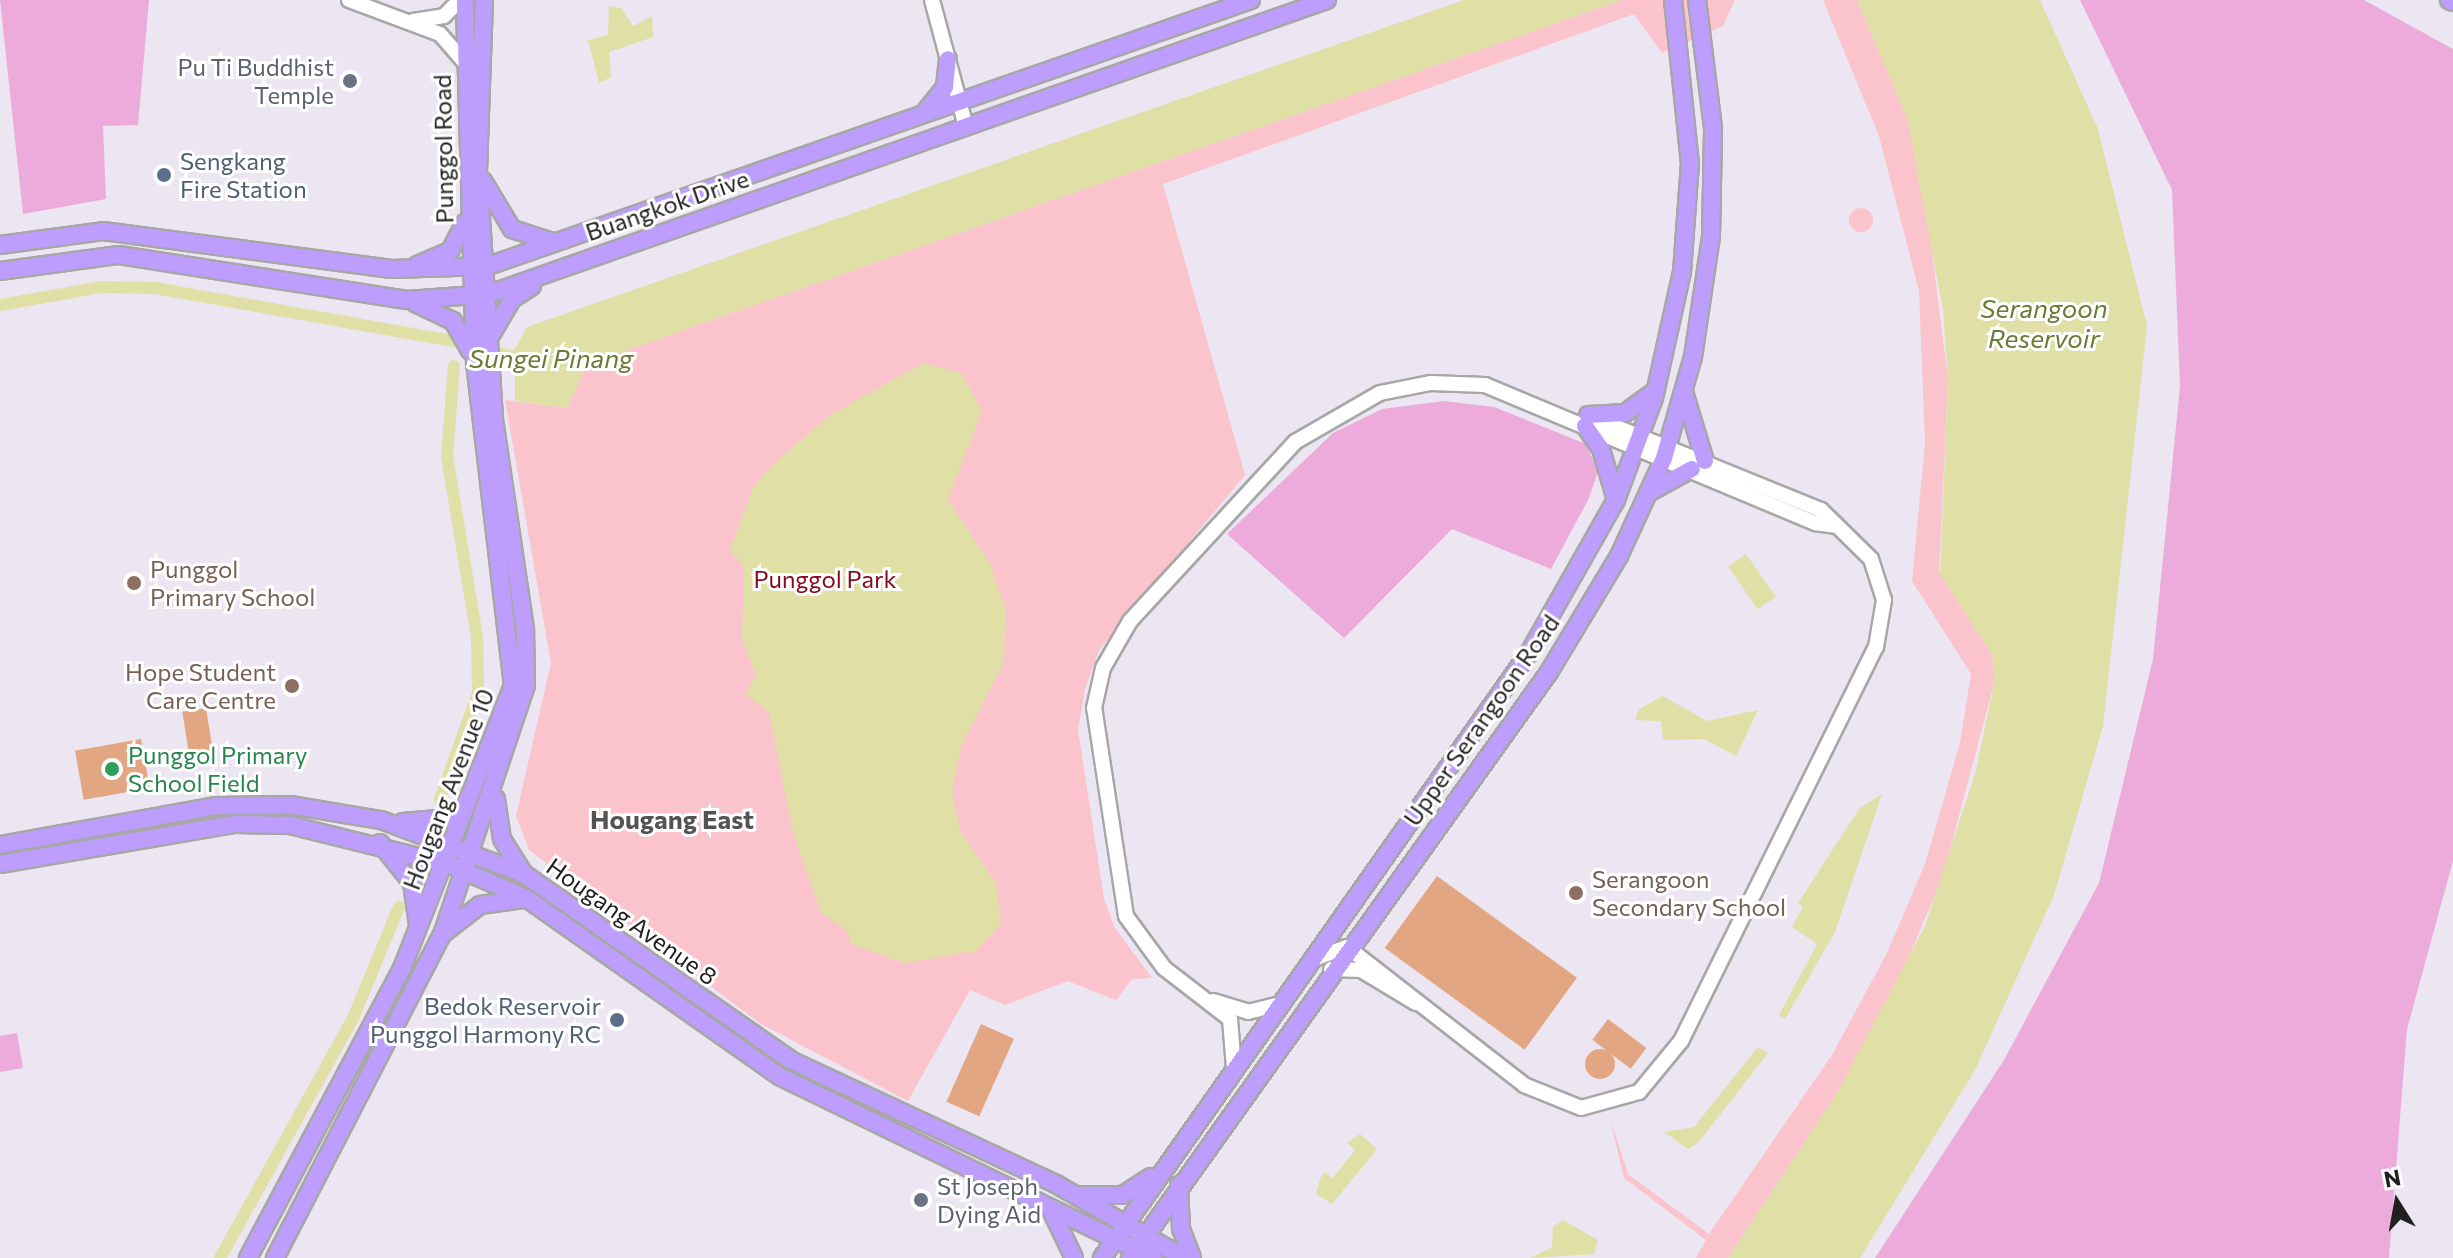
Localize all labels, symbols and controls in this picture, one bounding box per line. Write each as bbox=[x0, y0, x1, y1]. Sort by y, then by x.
place label: Pu Ti Buddhist Temple bbox=[178, 53, 334, 109]
marker: Pu Ti Buddhist Temple bbox=[341, 72, 359, 90]
street label: Punggol Road bbox=[427, 74, 459, 224]
place label: Sengkang Fire Station bbox=[180, 147, 307, 203]
street label: Buangkok Drive bbox=[582, 164, 752, 246]
marker: Sengkang Fire Station bbox=[155, 166, 173, 184]
water label: Serangoon Reservoir bbox=[1980, 292, 2108, 354]
water label: Sungei Pinang bbox=[469, 342, 633, 374]
place label: Punggol Primary School bbox=[150, 555, 315, 611]
park label: Punggol Park bbox=[753, 565, 897, 593]
marker: Punggol Primary School bbox=[125, 574, 143, 592]
street label: Upper Serangoon Road bbox=[1397, 609, 1565, 831]
place label: Hope Student Care Centre bbox=[125, 658, 276, 714]
marker: Hope Student Care Centre bbox=[283, 677, 301, 695]
street label: Hougang Avenue 10 bbox=[396, 684, 500, 894]
place label: Punggol Primary School Field bbox=[128, 741, 307, 797]
marker: Punggol Primary School Field bbox=[103, 760, 121, 778]
district label: Hougang East bbox=[590, 803, 754, 835]
street label: Hougang Avenue 8 bbox=[541, 851, 723, 991]
place label: Serangoon Secondary School bbox=[1592, 865, 1786, 921]
marker: Serangoon Secondary School bbox=[1567, 884, 1585, 902]
place label: Bedok Reservoir Punggol Harmony RC bbox=[370, 992, 601, 1048]
marker: Bedok Reservoir Punggol Harmony RC bbox=[608, 1011, 626, 1029]
north arrow bbox=[2357, 1162, 2437, 1242]
text: N bbox=[2382, 1163, 2403, 1193]
place label: St Joseph Dying Aid bbox=[937, 1172, 1041, 1228]
marker: St Joseph Dying Aid bbox=[912, 1191, 930, 1209]

